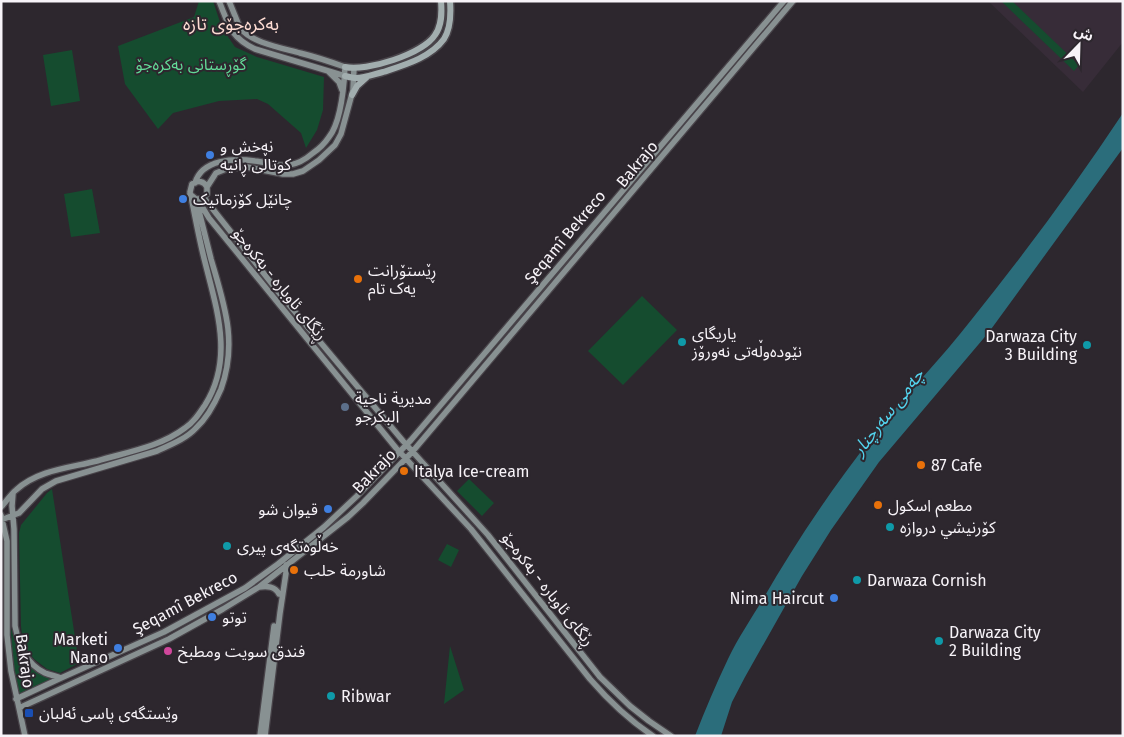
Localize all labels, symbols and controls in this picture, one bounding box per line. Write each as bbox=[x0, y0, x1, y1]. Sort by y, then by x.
district label: بەکرەجۆی تازە bbox=[183, 13, 279, 35]
north arrow bbox=[1054, 20, 1104, 70]
text: ش bbox=[1072, 22, 1096, 45]
park label: گۆڕستانی بەکرەجۆ bbox=[136, 55, 247, 78]
place label: نەخش و کوتاڵی ڕانیە bbox=[220, 137, 291, 178]
street label: Bakrajo bbox=[612, 137, 662, 191]
marker: نەخش و کوتاڵی ڕانیە bbox=[204, 149, 216, 161]
street label: Şeqamî Bekreco bbox=[520, 186, 610, 288]
place label: چانێل کۆزماتیک bbox=[193, 190, 292, 210]
marker: چانێل کۆزماتیک bbox=[177, 193, 189, 205]
street label: ڕێگای ئاوبارە - بەکرەجۆ bbox=[225, 224, 331, 347]
place label: ڕێستۆرانت یەک تام bbox=[368, 261, 436, 301]
marker: ڕێستۆرانت یەک تام bbox=[352, 273, 364, 285]
place label: یاریگای نێودەوڵەتی نەورۆز bbox=[691, 324, 802, 361]
place label: Darwaza City 3 Building bbox=[985, 327, 1078, 364]
marker: یاریگای نێودەوڵەتی نەورۆز bbox=[676, 336, 688, 348]
marker: Darwaza City 3 Building bbox=[1081, 339, 1093, 351]
water label: چەمی سەرچنار bbox=[846, 364, 930, 462]
place label: مدیریة ناحية البكرجو bbox=[355, 389, 431, 426]
marker: مدیریة ناحية البكرجو bbox=[339, 401, 351, 413]
street label: Bakrajo bbox=[348, 445, 400, 497]
place label: 87 Cafe bbox=[931, 456, 982, 475]
marker: 87 Cafe bbox=[915, 459, 927, 471]
place label: Italya Ice-cream bbox=[414, 462, 530, 481]
marker: Italya Ice-cream bbox=[398, 465, 410, 477]
place label: مطعم اسكول bbox=[888, 496, 972, 518]
marker: مطعم اسكول bbox=[872, 499, 884, 511]
place label: قیوان شو bbox=[258, 500, 318, 519]
marker: قیوان شو bbox=[322, 503, 334, 515]
place label: کۆرنيشي دروازە bbox=[900, 518, 996, 539]
marker: کۆرنيشي دروازە bbox=[884, 521, 896, 533]
street label: ڕێگای ئاوبارە - بەکرەجۆ bbox=[494, 528, 598, 652]
place label: خەڵوەتگەی پیری bbox=[237, 534, 339, 557]
marker: خەڵوەتگەی پیری bbox=[221, 540, 233, 552]
place label: شاورمة حلب bbox=[304, 561, 386, 580]
marker: شاورمة حلب bbox=[288, 564, 300, 576]
street label: Şeqamî Bekreco bbox=[129, 567, 241, 639]
place label: Darwaza Cornish bbox=[867, 571, 987, 590]
marker: Darwaza Cornish bbox=[851, 574, 863, 586]
place label: Nima Haircut bbox=[730, 589, 824, 608]
marker: Nima Haircut bbox=[828, 592, 840, 604]
place label: توتو bbox=[222, 608, 247, 627]
marker: توتو bbox=[206, 611, 218, 623]
place label: Darwaza City 2 Building bbox=[949, 623, 1041, 660]
place label: Marketi Nano bbox=[54, 630, 108, 667]
street label: Bakrajo bbox=[12, 633, 38, 689]
marker: Darwaza City 2 Building bbox=[933, 635, 945, 647]
marker: Marketi Nano bbox=[112, 642, 124, 654]
place label: فندق سويت ومطبخ bbox=[178, 642, 305, 664]
marker: فندق سويت ومطبخ bbox=[162, 645, 174, 657]
place label: Ribwar bbox=[341, 687, 392, 706]
marker: Ribwar bbox=[325, 690, 337, 702]
place label: وێستگەی پاسی ئەلبان bbox=[39, 704, 178, 724]
marker: وێستگەی پاسی ئەلبان bbox=[23, 707, 35, 719]

